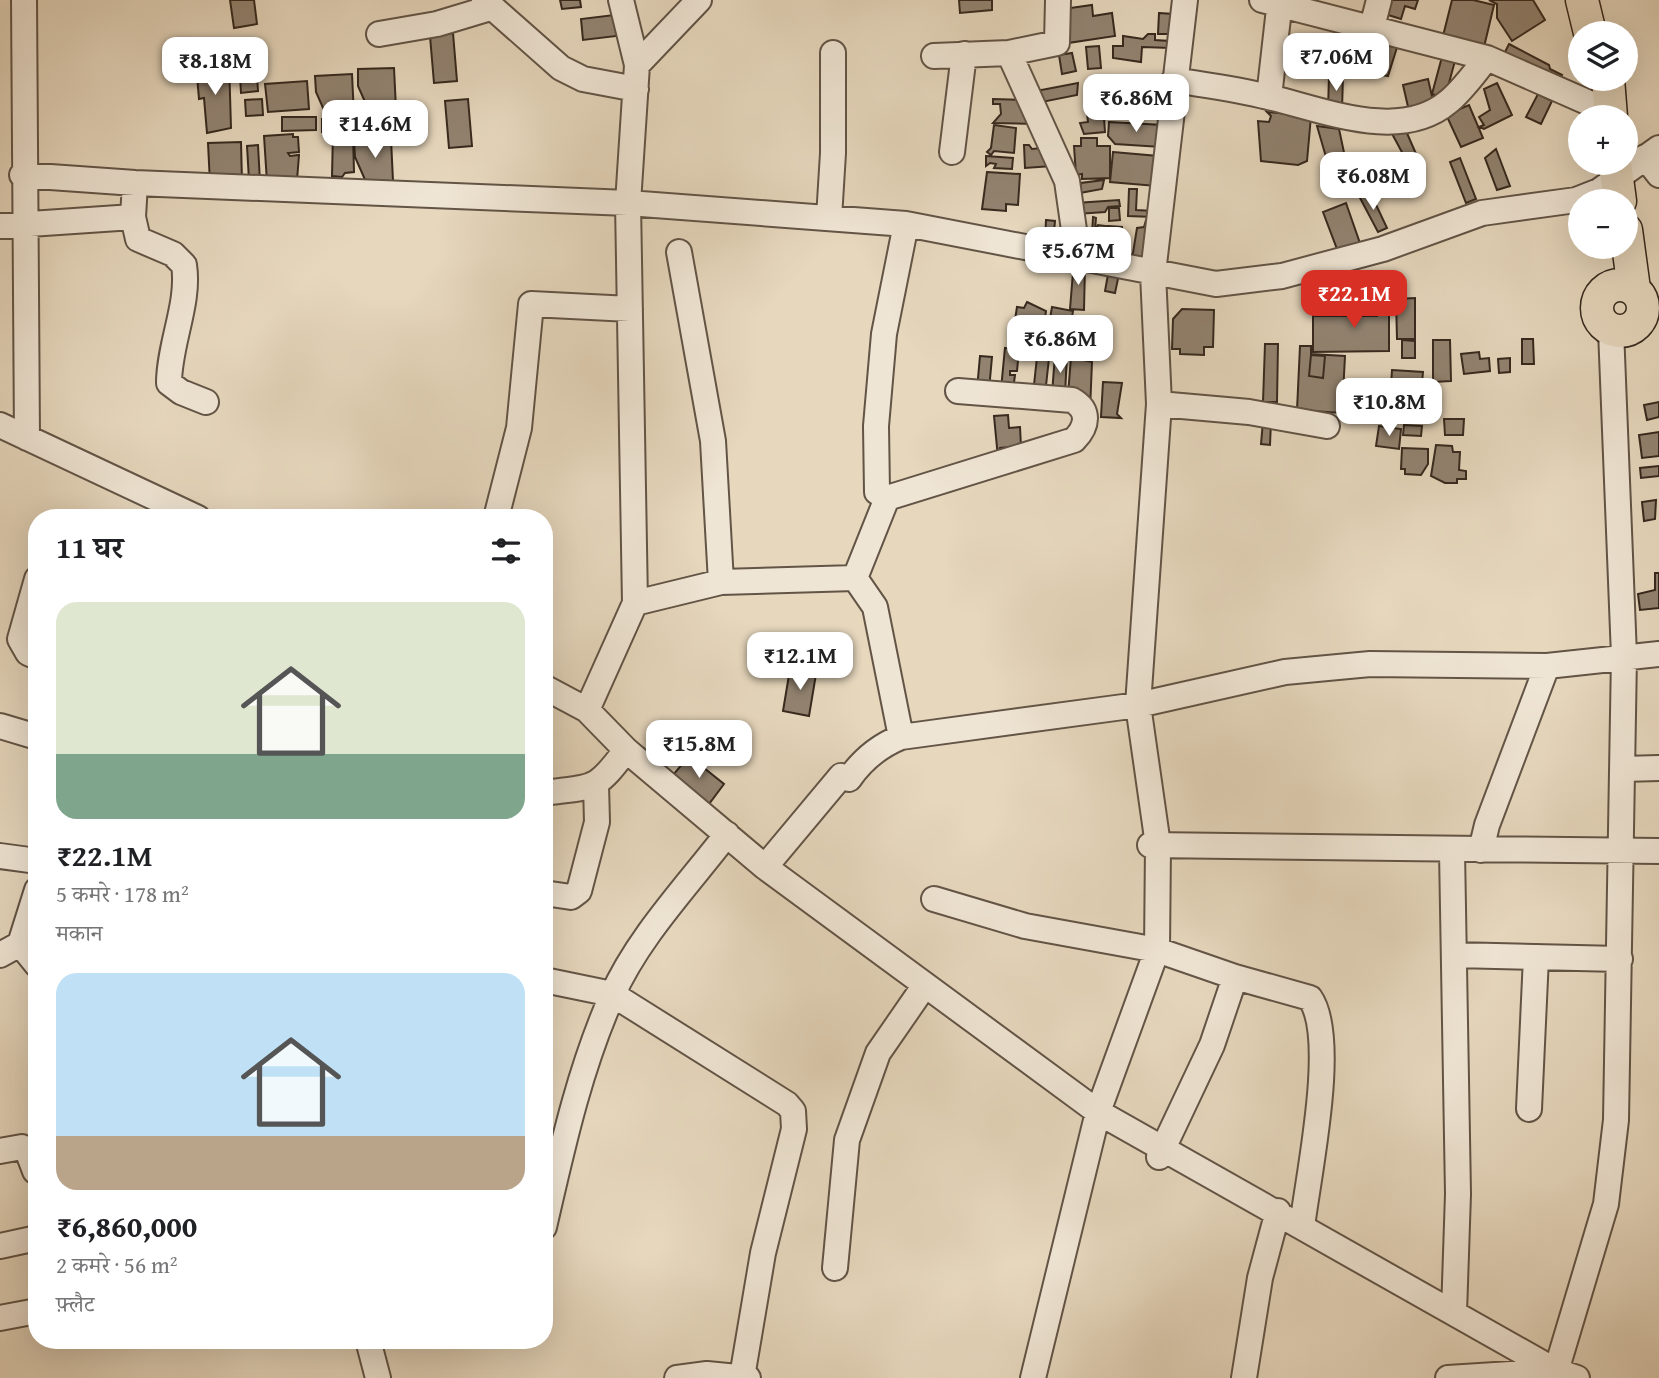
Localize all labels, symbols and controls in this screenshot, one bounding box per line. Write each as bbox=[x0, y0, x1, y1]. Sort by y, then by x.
map controls bbox=[1568, 21, 1638, 259]
button: layers bbox=[1568, 21, 1638, 91]
pin: ₹7.06M bbox=[1279, 34, 1393, 93]
pin: ₹8.18M bbox=[158, 38, 272, 97]
text: ₹7.06M bbox=[1299, 39, 1373, 72]
text: ₹8.18M bbox=[178, 43, 252, 76]
pin: ₹6.86M bbox=[1079, 74, 1193, 134]
text: ₹6.86M bbox=[1099, 80, 1173, 113]
pin: ₹14.6M bbox=[318, 100, 432, 160]
button: + bbox=[1568, 105, 1638, 175]
text: ₹14.6M bbox=[338, 106, 412, 139]
pin: ₹6.08M bbox=[1316, 152, 1430, 212]
text: ₹6.08M bbox=[1336, 158, 1410, 191]
button: − bbox=[1568, 189, 1638, 259]
pin: ₹5.67M bbox=[1021, 228, 1135, 287]
text: ₹5.67M bbox=[1041, 233, 1115, 266]
pin: ₹22.1M bbox=[1297, 270, 1411, 330]
text: ₹22.1M bbox=[1317, 276, 1391, 309]
pin: ₹6.86M bbox=[1003, 316, 1117, 375]
text: ₹6.86M bbox=[1023, 321, 1097, 354]
pin: ₹10.8M bbox=[1332, 378, 1446, 438]
text: ₹10.8M bbox=[1352, 384, 1426, 417]
text: 11 घर bbox=[56, 525, 123, 569]
icon: filters bbox=[487, 532, 525, 570]
pin: ₹12.1M bbox=[743, 632, 857, 692]
text: ₹12.1M bbox=[763, 638, 837, 671]
icon: home bbox=[228, 648, 354, 774]
pin: ₹15.8M bbox=[642, 720, 756, 780]
text: ₹15.8M bbox=[662, 726, 736, 759]
text: ₹22.1M bbox=[56, 833, 152, 877]
text: 5 कमरे · 178 m² bbox=[56, 877, 189, 910]
text: मकान bbox=[56, 916, 103, 949]
icon: home bbox=[228, 1019, 354, 1145]
text: ₹6,860,000 bbox=[56, 1204, 197, 1248]
text: 2 कमरे · 56 m² bbox=[56, 1248, 178, 1281]
text: फ़्लैट bbox=[56, 1287, 94, 1320]

